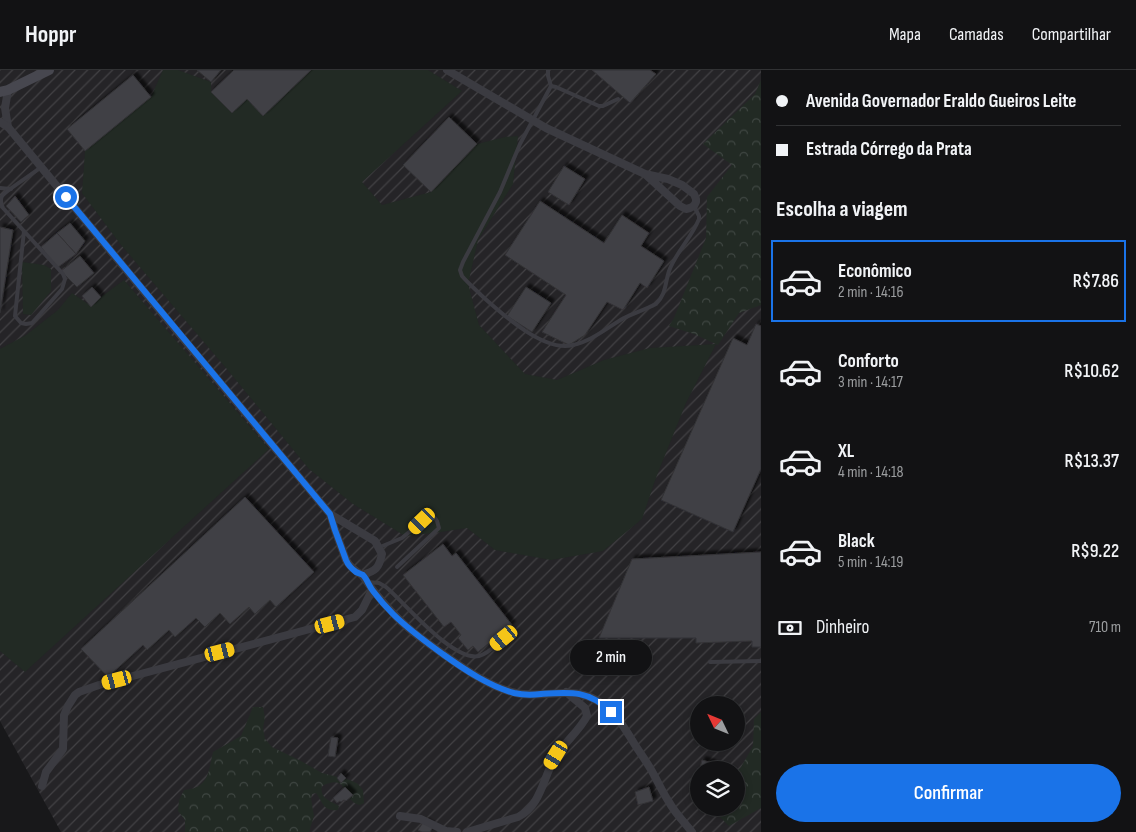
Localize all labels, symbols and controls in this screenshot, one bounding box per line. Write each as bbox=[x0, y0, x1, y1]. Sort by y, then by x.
text: Hoppr bbox=[25, 20, 76, 49]
text: Mapa bbox=[889, 24, 921, 45]
text: Camadas bbox=[949, 24, 1004, 45]
text: Compartilhar bbox=[1032, 24, 1111, 45]
text: Avenida Governador Eraldo Gueiros Leite bbox=[806, 90, 1076, 113]
text: Estrada Córrego da Prata bbox=[806, 138, 972, 161]
route start bbox=[55, 186, 77, 208]
text: Escolha a viagem bbox=[776, 196, 908, 223]
icon: car bbox=[778, 259, 823, 304]
text: Econômico bbox=[838, 260, 912, 283]
text: R$7.86 bbox=[1073, 270, 1119, 293]
text: 2 min · 14:16 bbox=[838, 283, 903, 302]
icon: car bbox=[778, 349, 823, 394]
text: Conforto bbox=[838, 350, 899, 373]
text: R$10.62 bbox=[1064, 360, 1119, 383]
text: 3 min · 14:17 bbox=[838, 373, 903, 392]
icon: car bbox=[778, 439, 823, 484]
text: XL bbox=[838, 440, 854, 463]
text: R$13.37 bbox=[1065, 450, 1119, 473]
text: 4 min · 14:18 bbox=[838, 463, 904, 482]
car bbox=[405, 505, 438, 537]
icon: car bbox=[778, 529, 823, 574]
text: Black bbox=[838, 530, 875, 553]
text: R$9.22 bbox=[1071, 540, 1119, 563]
text: 5 min · 14:19 bbox=[838, 553, 903, 572]
car bbox=[313, 613, 346, 635]
icon: cash bbox=[776, 614, 804, 642]
text: Dinheiro bbox=[816, 616, 869, 639]
text: 710 m bbox=[1089, 618, 1121, 637]
car bbox=[487, 623, 520, 653]
callout: 2 min bbox=[570, 640, 652, 674]
car bbox=[203, 641, 236, 663]
text: 2 min bbox=[596, 648, 626, 667]
car bbox=[100, 669, 133, 691]
north arrow bbox=[690, 696, 745, 751]
map controls bbox=[690, 696, 745, 816]
route end bbox=[600, 701, 622, 723]
car bbox=[541, 738, 570, 772]
button: layers bbox=[690, 761, 745, 816]
button: Confirmar bbox=[776, 764, 1121, 822]

